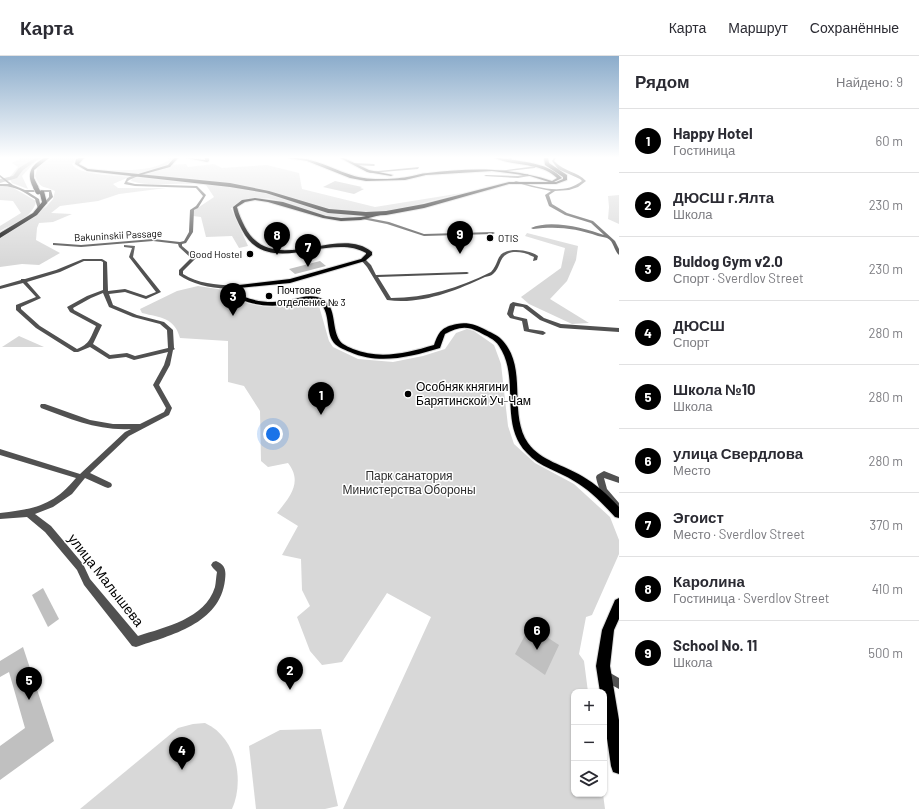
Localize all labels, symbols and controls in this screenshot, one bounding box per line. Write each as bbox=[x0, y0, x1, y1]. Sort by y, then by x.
text: Карта bbox=[20, 16, 74, 39]
text: Карта bbox=[669, 19, 706, 36]
text: Маршрут bbox=[728, 19, 788, 36]
text: Сохранённые bbox=[810, 19, 899, 36]
text: Рядом bbox=[635, 71, 690, 91]
text: Найдено: 9 bbox=[836, 74, 903, 90]
text: Happy Hotel bbox=[673, 124, 753, 142]
text: 1 bbox=[646, 133, 650, 149]
text: 60 m bbox=[876, 133, 903, 149]
text: Гостиница bbox=[673, 142, 735, 158]
text: ДЮСШ г.Ялта bbox=[673, 188, 774, 206]
text: 2 bbox=[644, 197, 652, 213]
text: 230 m bbox=[869, 197, 903, 213]
text: Школа bbox=[673, 206, 713, 222]
pin: 9 bbox=[447, 221, 473, 254]
pin: 8 bbox=[264, 222, 290, 255]
street label: Bakuninskii Passage bbox=[74, 227, 162, 243]
place label: OTIS bbox=[498, 232, 518, 244]
marker: OTIS bbox=[485, 233, 495, 243]
pin: 7 bbox=[295, 234, 321, 267]
place label: Good Hostel bbox=[190, 248, 242, 260]
marker: Good Hostel bbox=[245, 249, 255, 259]
text: Buldog Gym v2.0 bbox=[673, 252, 783, 270]
text: 3 bbox=[644, 261, 652, 277]
text: 230 m bbox=[869, 261, 903, 277]
text: Спорт · Sverdlov Street bbox=[673, 270, 804, 286]
pin: 3 bbox=[220, 283, 246, 316]
place label: Почтовое отделение № 3 bbox=[277, 284, 346, 308]
marker: Почтовое отделение № 3 bbox=[264, 291, 274, 301]
text: ДЮСШ bbox=[673, 316, 725, 334]
text: 4 bbox=[644, 325, 652, 341]
text: 280 m bbox=[869, 325, 903, 341]
text: Спорт bbox=[673, 334, 710, 350]
place label: Особняк княгини Барятинской Уч-Чам bbox=[416, 379, 531, 408]
text: Школа №10 bbox=[673, 380, 756, 398]
pin: 1 bbox=[308, 382, 334, 415]
marker: Особняк княгини Барятинской Уч-Чам bbox=[403, 389, 413, 399]
text: 5 bbox=[644, 389, 652, 405]
text: 280 m bbox=[869, 389, 903, 405]
text: Школа bbox=[673, 398, 713, 414]
your location bbox=[263, 424, 283, 444]
text: улица Свердлова bbox=[673, 444, 803, 462]
text: 6 bbox=[645, 453, 651, 469]
text: 280 m bbox=[869, 453, 903, 469]
text: Место bbox=[673, 462, 711, 478]
park label: Парк санатория Министерства Обороны bbox=[342, 468, 476, 497]
text: Эгоист bbox=[673, 508, 724, 526]
text: 7 bbox=[645, 517, 651, 533]
text: 370 m bbox=[869, 517, 903, 533]
text: Место · Sverdlov Street bbox=[673, 526, 805, 542]
street label: улица Малышева bbox=[65, 530, 148, 630]
text: Каролина bbox=[673, 572, 745, 590]
text: 8 bbox=[644, 581, 652, 597]
text: 410 m bbox=[872, 581, 903, 597]
text: Гостиница · Sverdlov Street bbox=[673, 590, 829, 606]
pin: 6 bbox=[524, 617, 550, 650]
text: School No. 11 bbox=[673, 636, 757, 654]
text: 9 bbox=[645, 645, 651, 661]
text: 500 m bbox=[868, 645, 903, 661]
text: Школа bbox=[673, 654, 713, 670]
pin: 2 bbox=[277, 657, 303, 690]
pin: 5 bbox=[16, 667, 42, 700]
map controls bbox=[571, 689, 607, 797]
button: + bbox=[571, 689, 607, 725]
button: − bbox=[571, 725, 607, 761]
pin: 4 bbox=[169, 737, 195, 770]
button: layers bbox=[571, 761, 607, 797]

